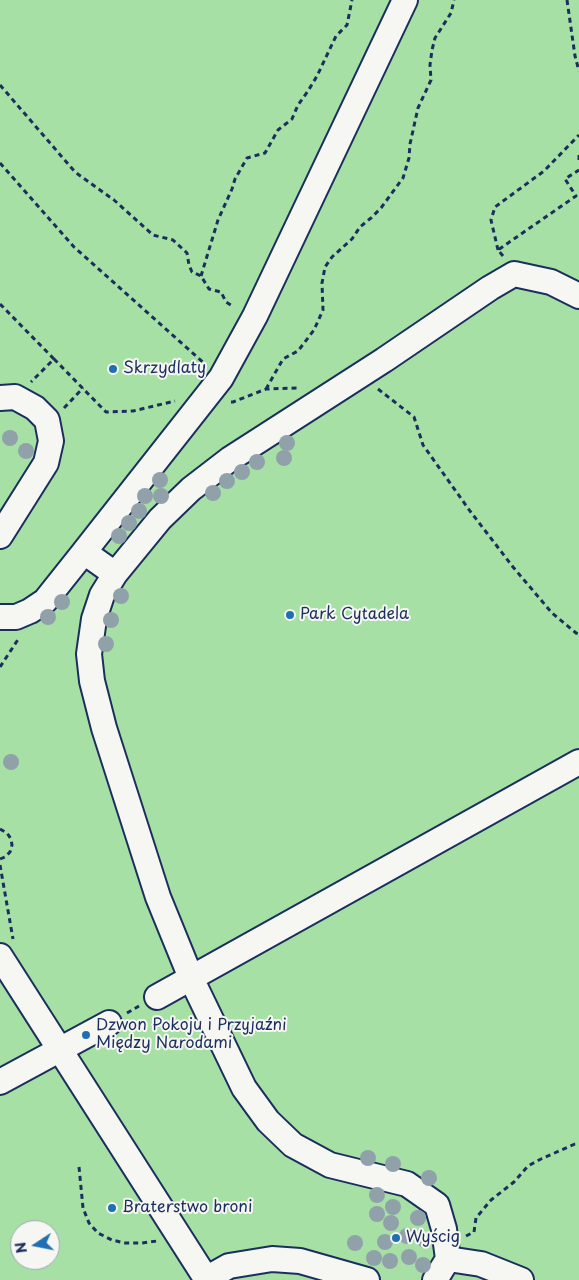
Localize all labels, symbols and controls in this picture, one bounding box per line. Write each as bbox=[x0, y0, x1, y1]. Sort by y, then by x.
place label: Skrzydlaty bbox=[123, 359, 206, 379]
marker: Skrzydlaty bbox=[107, 363, 119, 375]
place label: Park Cytadela bbox=[300, 605, 409, 625]
marker: Park Cytadela bbox=[284, 609, 296, 621]
place label: Dzwon Pokoju i Przyjaźni Między Narodami bbox=[96, 1016, 287, 1054]
marker: Dzwon Pokoju i Przyjaźni Między Narodami bbox=[80, 1029, 92, 1041]
place label: Braterstwo broni bbox=[122, 1198, 252, 1218]
marker: Braterstwo broni bbox=[106, 1202, 118, 1214]
north arrow bbox=[10, 1220, 60, 1270]
place label: Wyścig bbox=[406, 1228, 460, 1248]
marker: Wyścig bbox=[390, 1232, 402, 1244]
text: N bbox=[9, 1240, 32, 1255]

